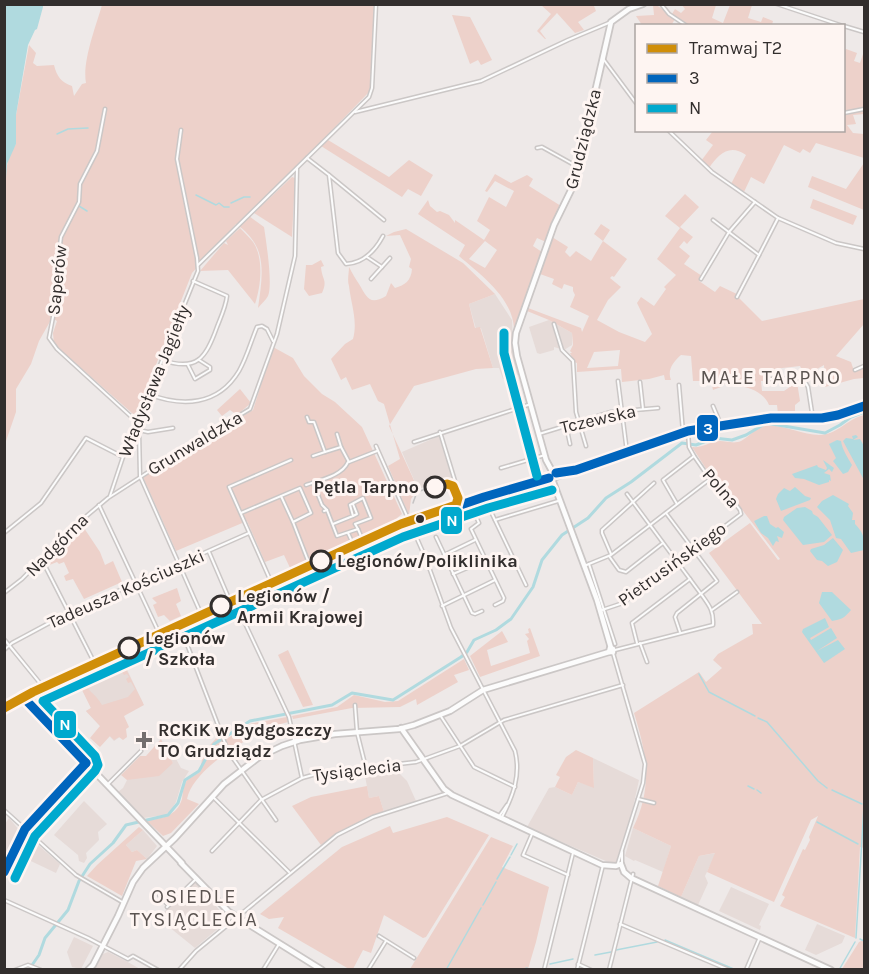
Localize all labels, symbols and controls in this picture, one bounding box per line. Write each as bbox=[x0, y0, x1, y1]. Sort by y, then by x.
legend bbox=[635, 24, 845, 132]
text: Tramwaj T2 bbox=[689, 37, 782, 59]
text: 3 bbox=[689, 67, 700, 89]
street label: Grudziądzka bbox=[560, 86, 606, 192]
text: N bbox=[689, 97, 701, 119]
street label: Saperów bbox=[42, 244, 72, 316]
street label: Władysława Jagiełły bbox=[113, 301, 195, 460]
district label: MAŁE TARPNO bbox=[701, 366, 841, 389]
street label: Tczewska bbox=[558, 400, 638, 438]
street label: Grunwaldzka bbox=[143, 406, 247, 480]
line badge: 3 bbox=[696, 414, 719, 442]
text: 3 bbox=[703, 419, 713, 438]
street label: Polna bbox=[698, 464, 744, 512]
place label: Pętla Tarpno bbox=[314, 476, 419, 498]
marker: Pętla Tarpno bbox=[424, 476, 446, 498]
line badge: N bbox=[440, 506, 463, 535]
street label: Nadgórna bbox=[21, 509, 93, 581]
text: N bbox=[446, 511, 458, 530]
unlabelled marker bbox=[414, 513, 426, 525]
street label: Pietrusińskiego bbox=[613, 517, 731, 611]
street label: Tadeusza Kościuszki bbox=[44, 544, 208, 634]
marker: Legionów/Poliklinika bbox=[310, 550, 332, 572]
place label: Legionów/Poliklinika bbox=[337, 550, 518, 572]
place label: Legionów / Armii Krajowej bbox=[237, 585, 364, 628]
marker: Legionów / Armii Krajowej bbox=[210, 595, 232, 617]
place label: Legionów / Szkoła bbox=[145, 627, 225, 670]
marker: Legionów / Szkoła bbox=[118, 637, 140, 659]
line badge: N bbox=[53, 710, 77, 739]
text: N bbox=[59, 715, 71, 734]
place label: RCKiK w Bydgoszczy TO Grudziądz bbox=[158, 719, 332, 762]
marker: RCKiK w Bydgoszczy TO Grudziądz bbox=[135, 731, 153, 749]
street label: Tysiąclecia bbox=[312, 754, 402, 786]
district label: OSIEDLE TYSIĄCLECIA bbox=[130, 885, 258, 931]

